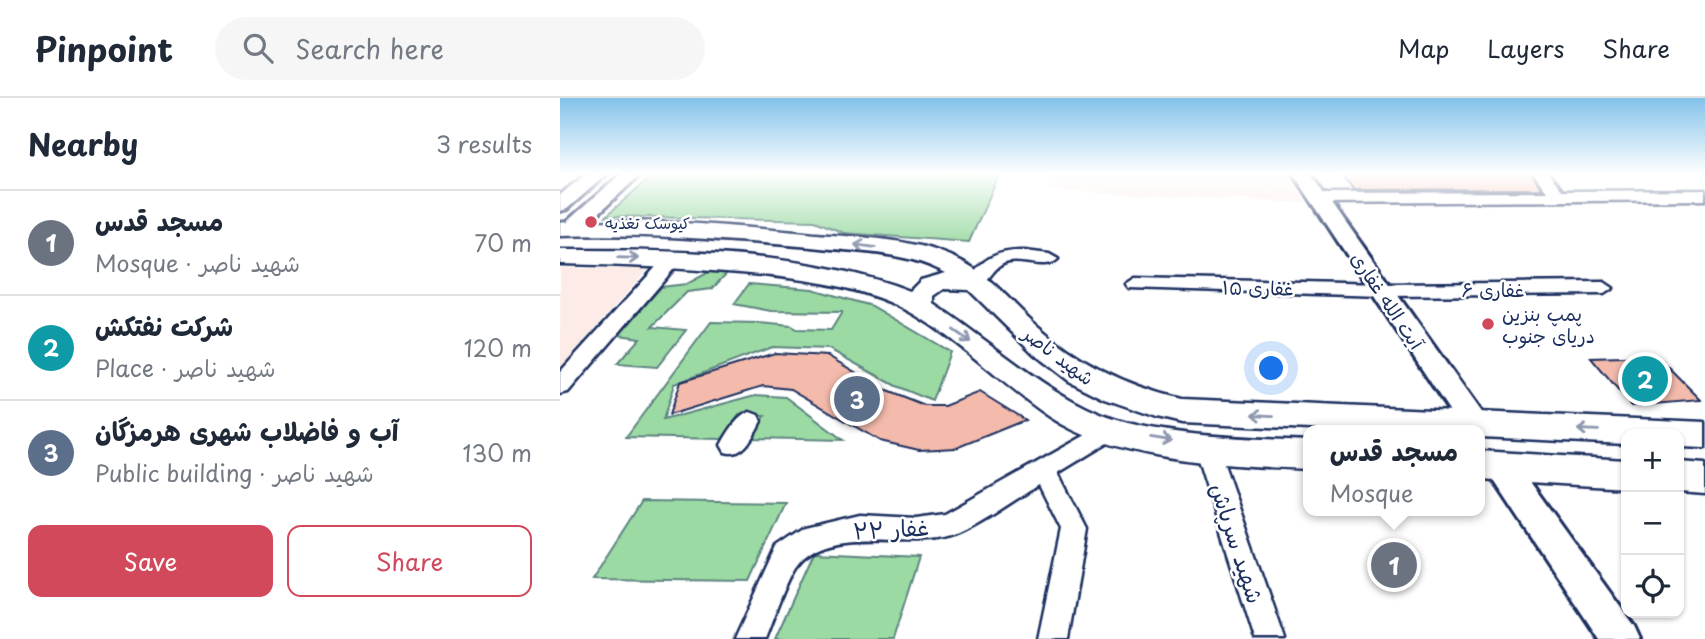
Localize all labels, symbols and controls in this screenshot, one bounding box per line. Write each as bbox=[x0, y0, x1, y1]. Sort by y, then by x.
search box bbox=[215, 17, 705, 80]
text: Pinpoint bbox=[35, 23, 173, 73]
icon: search bbox=[239, 29, 277, 67]
text: Search here bbox=[295, 29, 444, 68]
text: Map bbox=[1398, 30, 1449, 66]
text: Layers bbox=[1487, 30, 1564, 66]
text: Share bbox=[1602, 30, 1670, 66]
text: Nearby bbox=[28, 121, 138, 166]
text: 3 results bbox=[436, 126, 532, 161]
text: مسجد قدس bbox=[95, 201, 223, 240]
place label: کیوسک تغذیه bbox=[605, 210, 690, 234]
marker: کیوسک تغذیه bbox=[583, 214, 599, 230]
text: 1 bbox=[46, 225, 57, 260]
text: 70 m bbox=[474, 225, 532, 260]
one-way arrow bbox=[854, 239, 877, 252]
text: Mosque · شهید ناصر bbox=[95, 245, 300, 280]
street label: آیت الله غفاری bbox=[1345, 246, 1432, 355]
one-way arrow bbox=[616, 252, 639, 265]
street label: غفاری ۱۵ bbox=[1222, 272, 1294, 302]
street label: غفاری ۶ bbox=[1462, 275, 1525, 303]
place label: پمپ بنزین دریای جنوب bbox=[1502, 299, 1595, 349]
text: شرکت نفتکش bbox=[95, 306, 233, 345]
marker: پمپ بنزین دریای جنوب bbox=[1480, 316, 1496, 332]
street label: شهید ناصر bbox=[1016, 318, 1101, 391]
one-way arrow bbox=[952, 329, 971, 343]
text: 2 bbox=[43, 330, 59, 365]
text: 120 m bbox=[464, 330, 532, 365]
text: Place · شهید ناصر bbox=[95, 350, 276, 385]
your location bbox=[1254, 351, 1288, 385]
pin: 2 bbox=[1622, 353, 1668, 405]
pin: 3 bbox=[834, 373, 880, 425]
one-way arrow bbox=[1251, 408, 1274, 421]
text: آب و فاضلاب شهری هرمزگان bbox=[95, 411, 399, 450]
one-way arrow bbox=[1577, 424, 1600, 437]
popup bbox=[1303, 425, 1485, 516]
map controls bbox=[1621, 429, 1684, 618]
button: + bbox=[1621, 429, 1684, 492]
text: مسجد قدس bbox=[1330, 431, 1458, 470]
one-way arrow bbox=[1149, 433, 1171, 446]
text: 3 bbox=[43, 435, 59, 470]
text: 130 m bbox=[462, 435, 532, 470]
text: Public building · شهید ناصر bbox=[95, 455, 374, 490]
text: Mosque bbox=[1330, 475, 1414, 510]
street label: شهید سرپاش bbox=[1202, 478, 1274, 608]
button: − bbox=[1621, 492, 1684, 555]
street label: غفار ۲۲ bbox=[852, 509, 930, 547]
button: Save bbox=[28, 525, 273, 597]
button: Share bbox=[287, 525, 532, 597]
pin: 1 bbox=[1371, 539, 1417, 591]
button: locate bbox=[1621, 555, 1684, 618]

